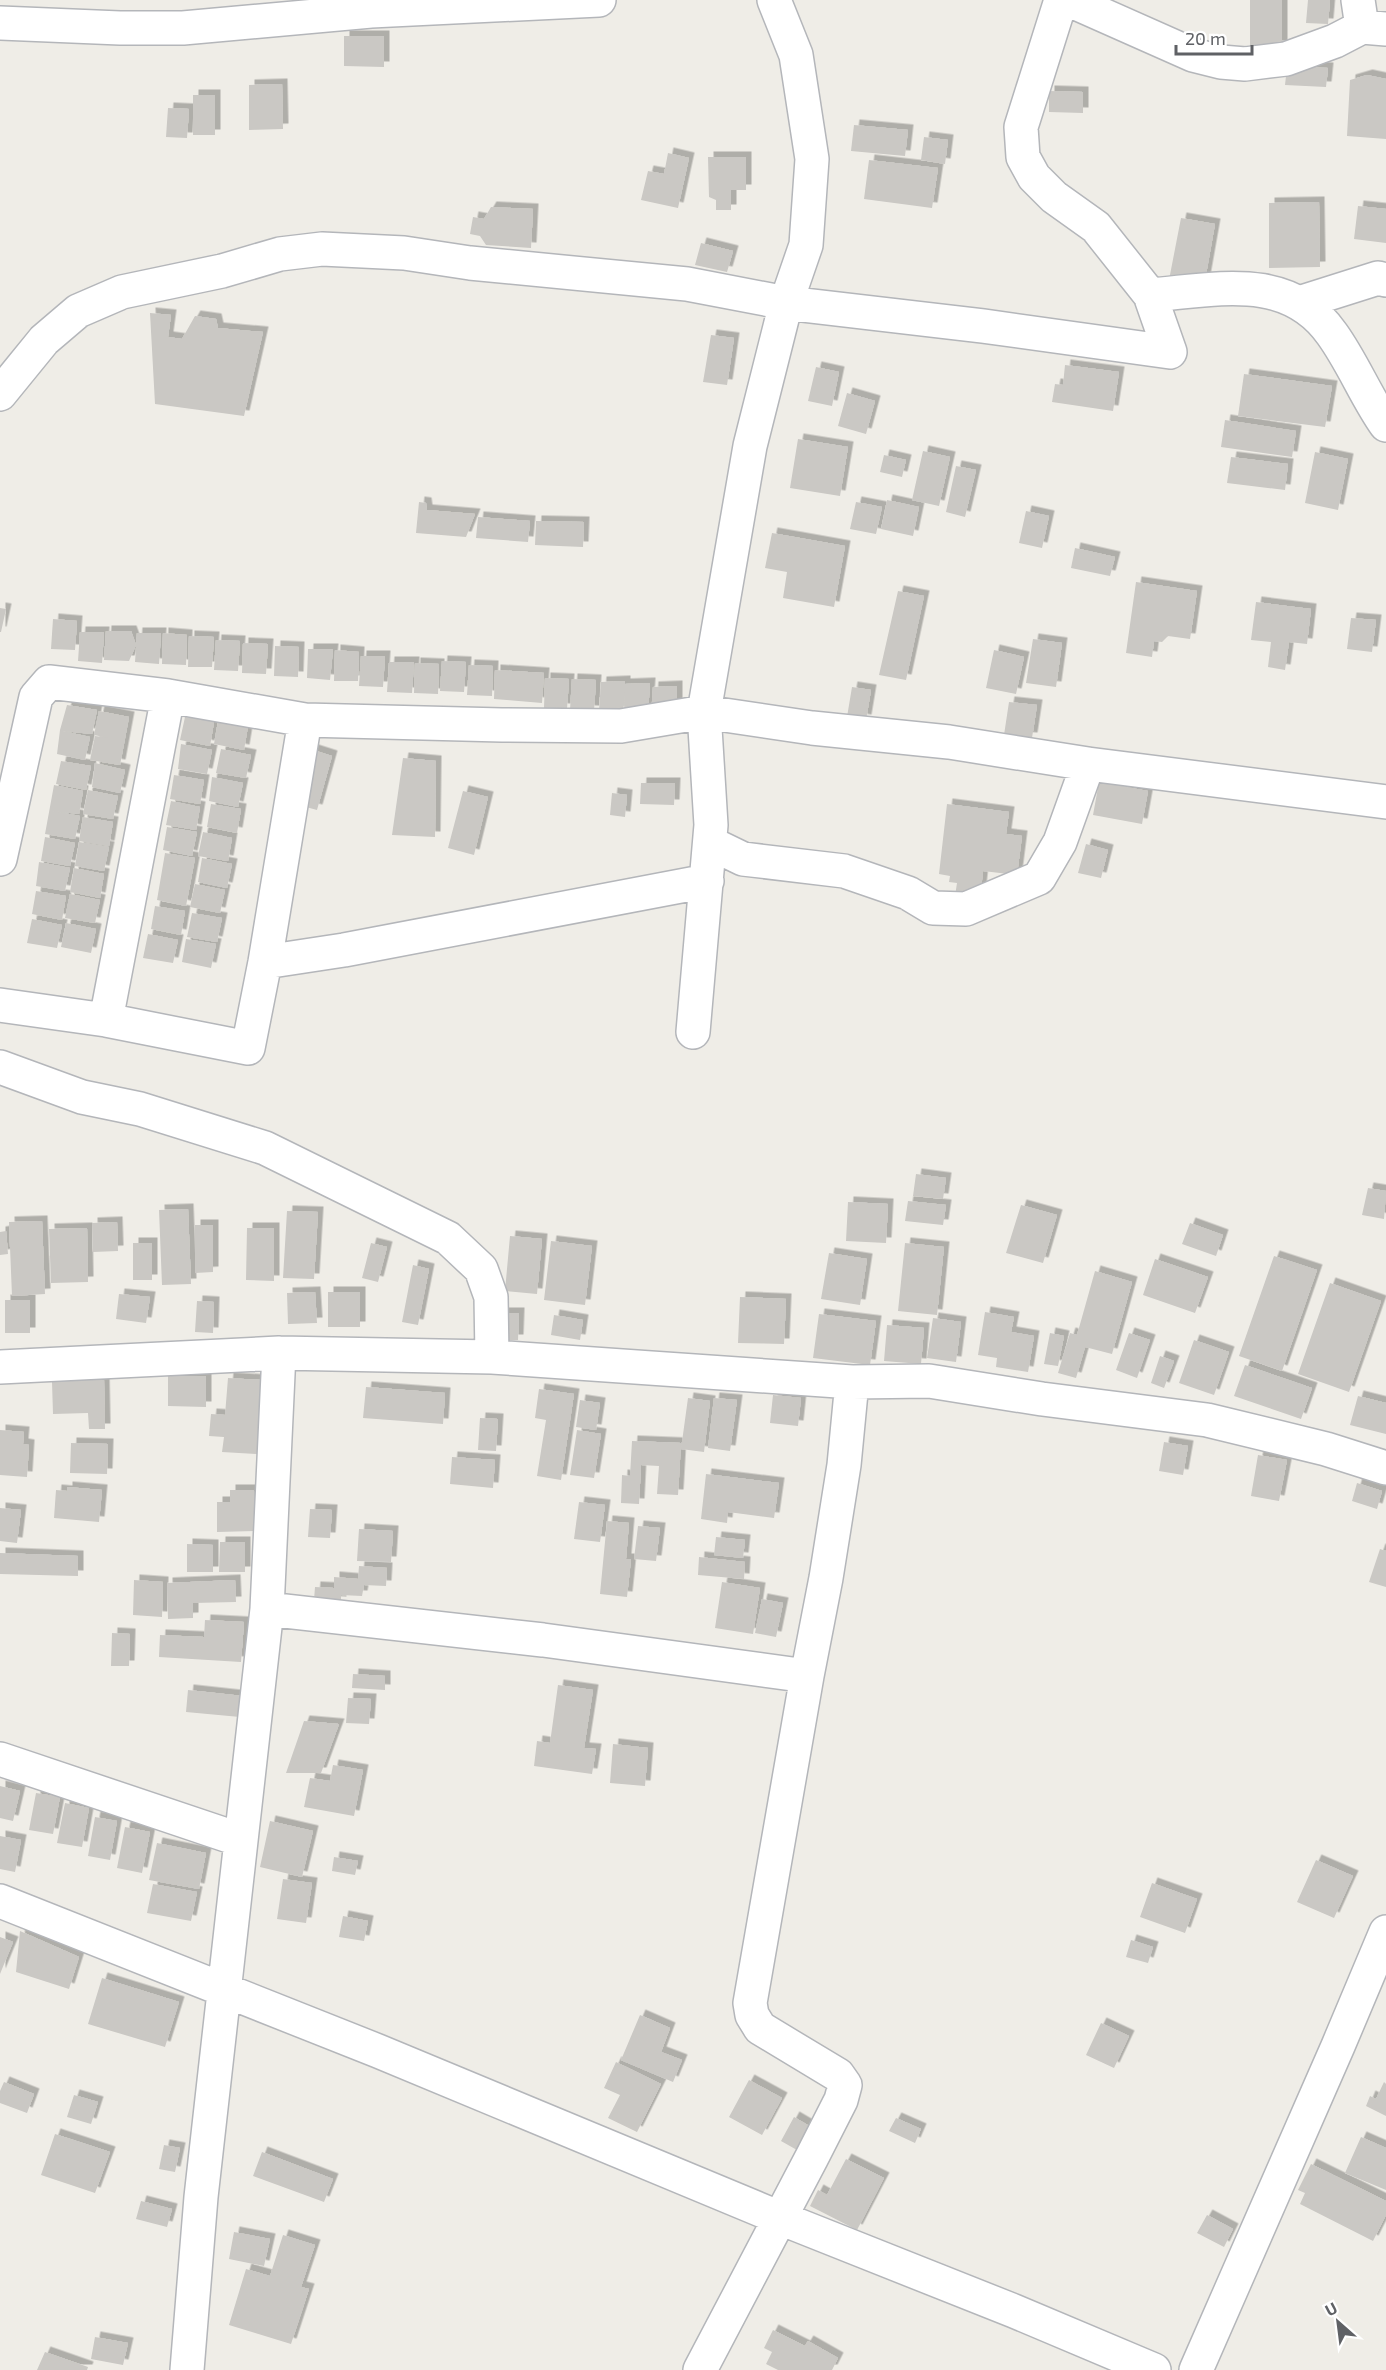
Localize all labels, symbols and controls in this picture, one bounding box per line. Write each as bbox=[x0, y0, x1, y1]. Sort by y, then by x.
scale bar bbox=[1176, 18, 1252, 56]
text: 20 m bbox=[1185, 27, 1226, 49]
north arrow bbox=[1308, 2292, 1368, 2352]
text: U bbox=[1321, 2297, 1340, 2319]

